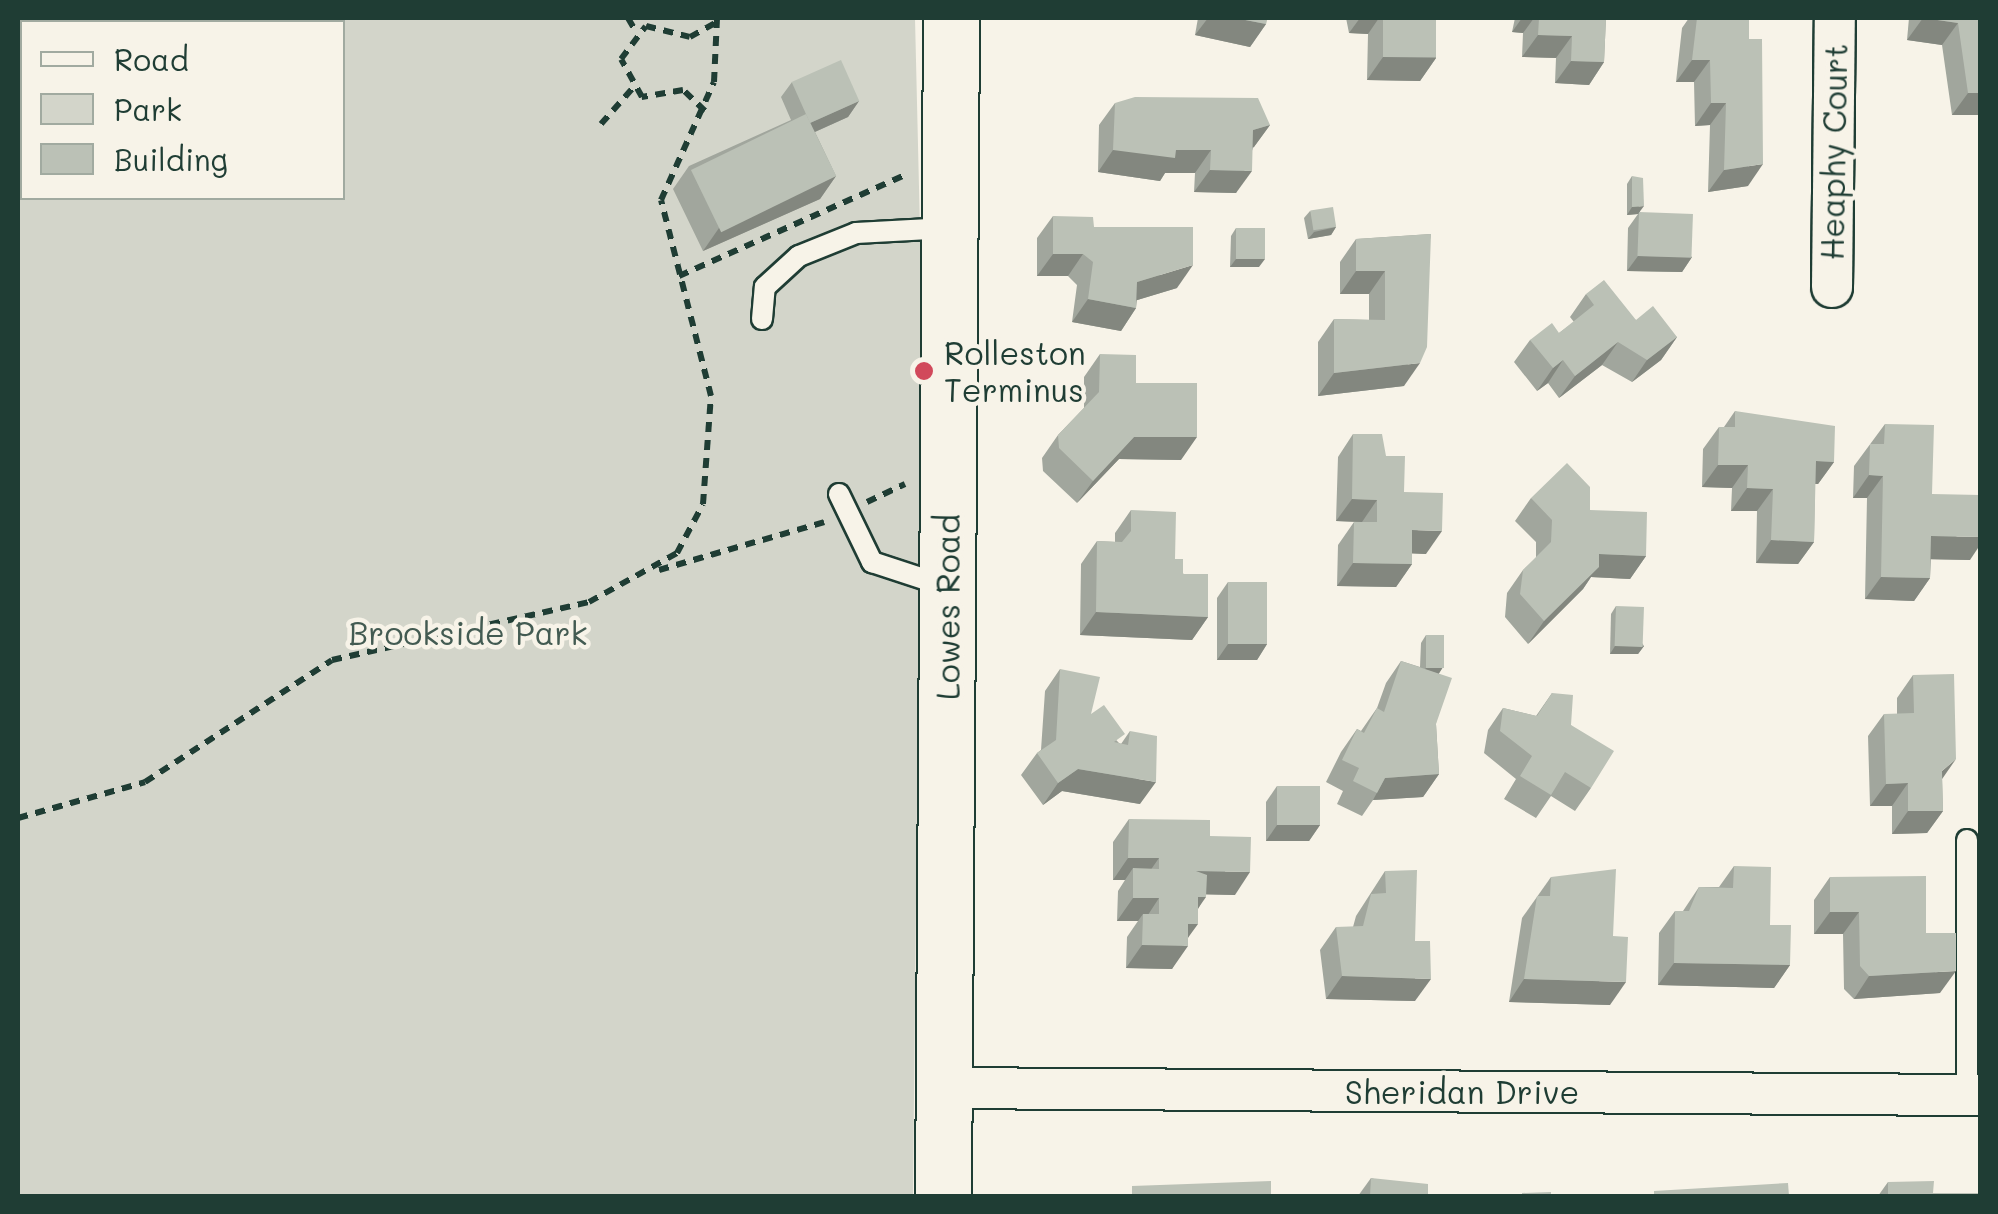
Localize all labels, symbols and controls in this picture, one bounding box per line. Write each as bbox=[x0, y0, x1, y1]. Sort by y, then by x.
legend bbox=[20, 20, 345, 200]
text: Road bbox=[114, 39, 189, 79]
street label: Heaphy Court bbox=[1812, 43, 1854, 261]
text: Park bbox=[114, 89, 182, 129]
text: Building bbox=[114, 139, 228, 179]
place label: Rolleston Terminus bbox=[944, 334, 1086, 409]
marker: Rolleston Terminus bbox=[913, 360, 935, 382]
street label: Lowes Road bbox=[928, 514, 966, 700]
park label: Brookside Park bbox=[348, 613, 588, 651]
street label: Sheridan Drive bbox=[1345, 1072, 1579, 1110]

